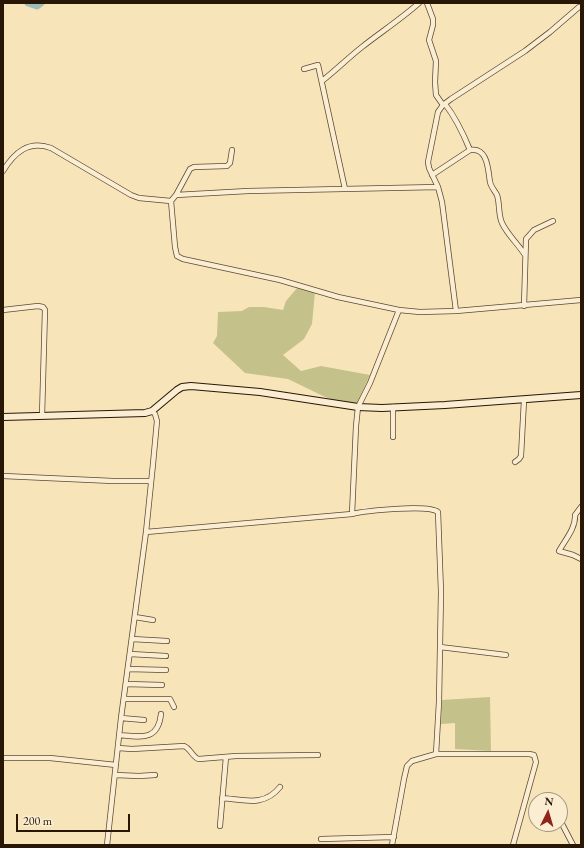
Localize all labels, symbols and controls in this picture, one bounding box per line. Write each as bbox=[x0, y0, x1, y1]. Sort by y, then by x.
north arrow bbox=[528, 792, 568, 832]
text: N bbox=[544, 794, 554, 808]
scale bar bbox=[18, 806, 132, 832]
text: 200 m bbox=[23, 813, 52, 829]

